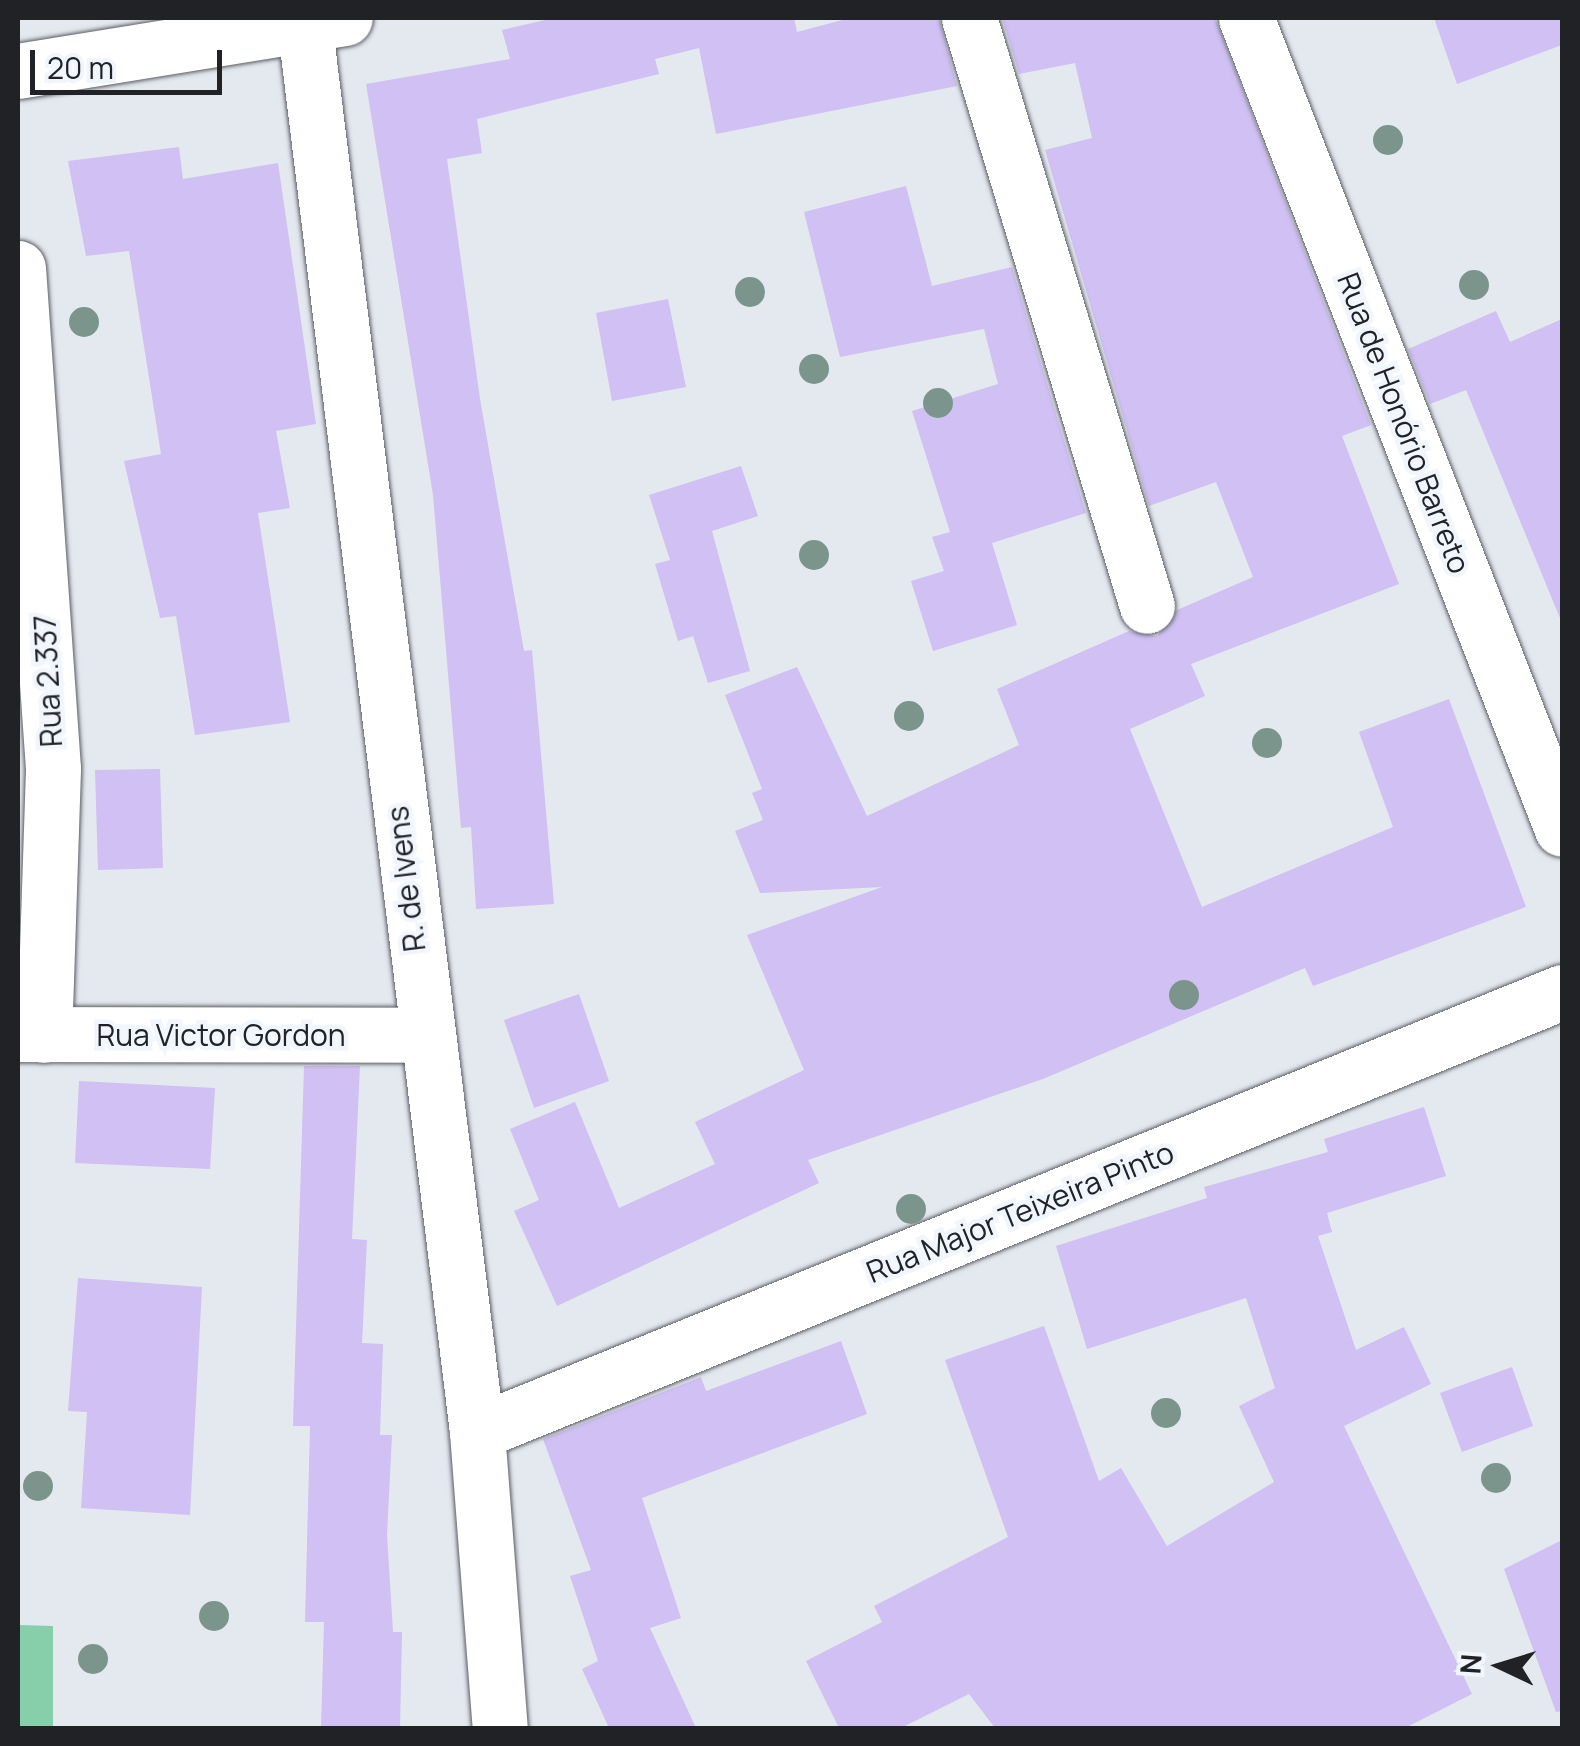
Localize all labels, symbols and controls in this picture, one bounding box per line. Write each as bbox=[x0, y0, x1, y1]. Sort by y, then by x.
scale bar bbox=[35, 30, 228, 92]
text: 20 m bbox=[47, 47, 114, 88]
street label: Rua de Honório Barreto bbox=[1330, 268, 1478, 578]
street label: Rua 2.337 bbox=[27, 614, 69, 748]
street label: R. de Ivens bbox=[379, 804, 433, 954]
street label: Rua Victor Gordon bbox=[96, 1017, 346, 1053]
street label: Rua Major Teixeira Pinto bbox=[861, 1134, 1179, 1290]
north arrow bbox=[1450, 1616, 1550, 1716]
text: N bbox=[1450, 1653, 1490, 1675]

